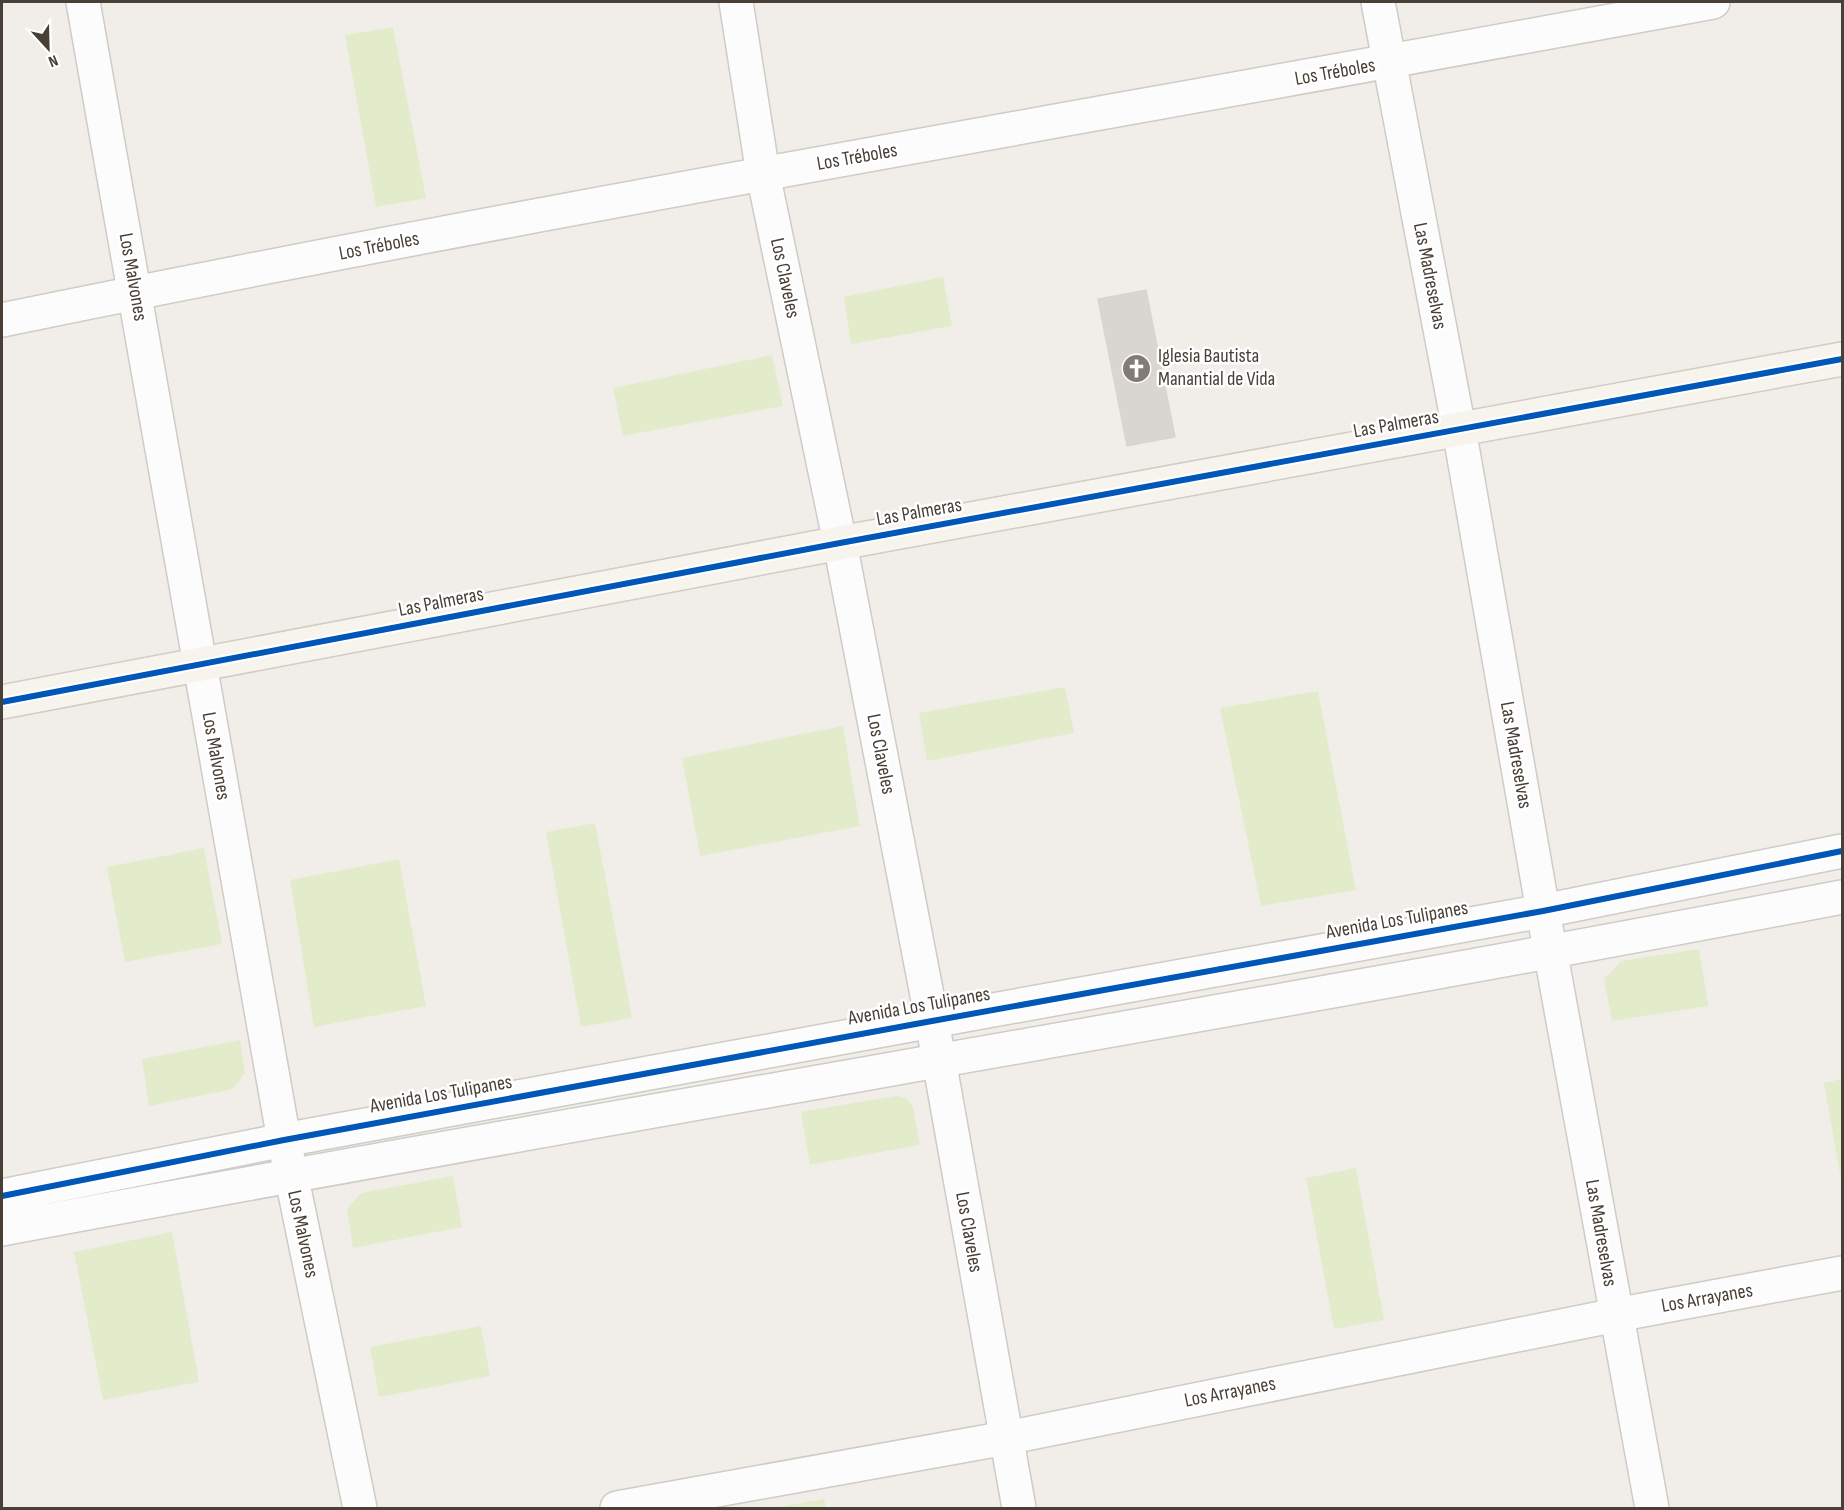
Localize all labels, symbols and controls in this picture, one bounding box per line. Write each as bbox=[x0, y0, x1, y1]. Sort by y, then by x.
north arrow bbox=[18, 18, 78, 78]
text: N bbox=[46, 50, 61, 71]
street label: Los Tréboles bbox=[1293, 53, 1377, 91]
street label: Los Tréboles bbox=[815, 138, 899, 176]
street label: Las Madreselvas bbox=[1408, 221, 1452, 331]
street label: Los Tréboles bbox=[337, 226, 421, 266]
street label: Los Malvones bbox=[113, 231, 153, 323]
street label: Los Claveles bbox=[765, 236, 805, 320]
place label: Iglesia Bautista Manantial de Vida bbox=[1158, 344, 1275, 391]
church icon: Iglesia Bautista Manantial de Vida bbox=[1121, 352, 1153, 384]
street label: Las Palmeras bbox=[1351, 405, 1441, 443]
street label: Las Palmeras bbox=[874, 493, 964, 531]
street label: Las Palmeras bbox=[396, 582, 486, 622]
street label: Las Madreselvas bbox=[1495, 700, 1537, 810]
street label: Los Malvones bbox=[196, 710, 236, 802]
street label: Los Claveles bbox=[861, 712, 901, 796]
street label: Avenida Los Tulipanes bbox=[1323, 896, 1470, 944]
street label: Avenida Los Tulipanes bbox=[845, 982, 992, 1030]
street label: Avenida Los Tulipanes bbox=[367, 1070, 514, 1118]
street label: Las Madreselvas bbox=[1580, 1178, 1622, 1288]
street label: Los Malvones bbox=[282, 1188, 324, 1280]
street label: Los Claveles bbox=[950, 1190, 988, 1274]
street label: Los Arrayanes bbox=[1659, 1278, 1755, 1318]
street label: Los Arrayanes bbox=[1182, 1371, 1278, 1413]

